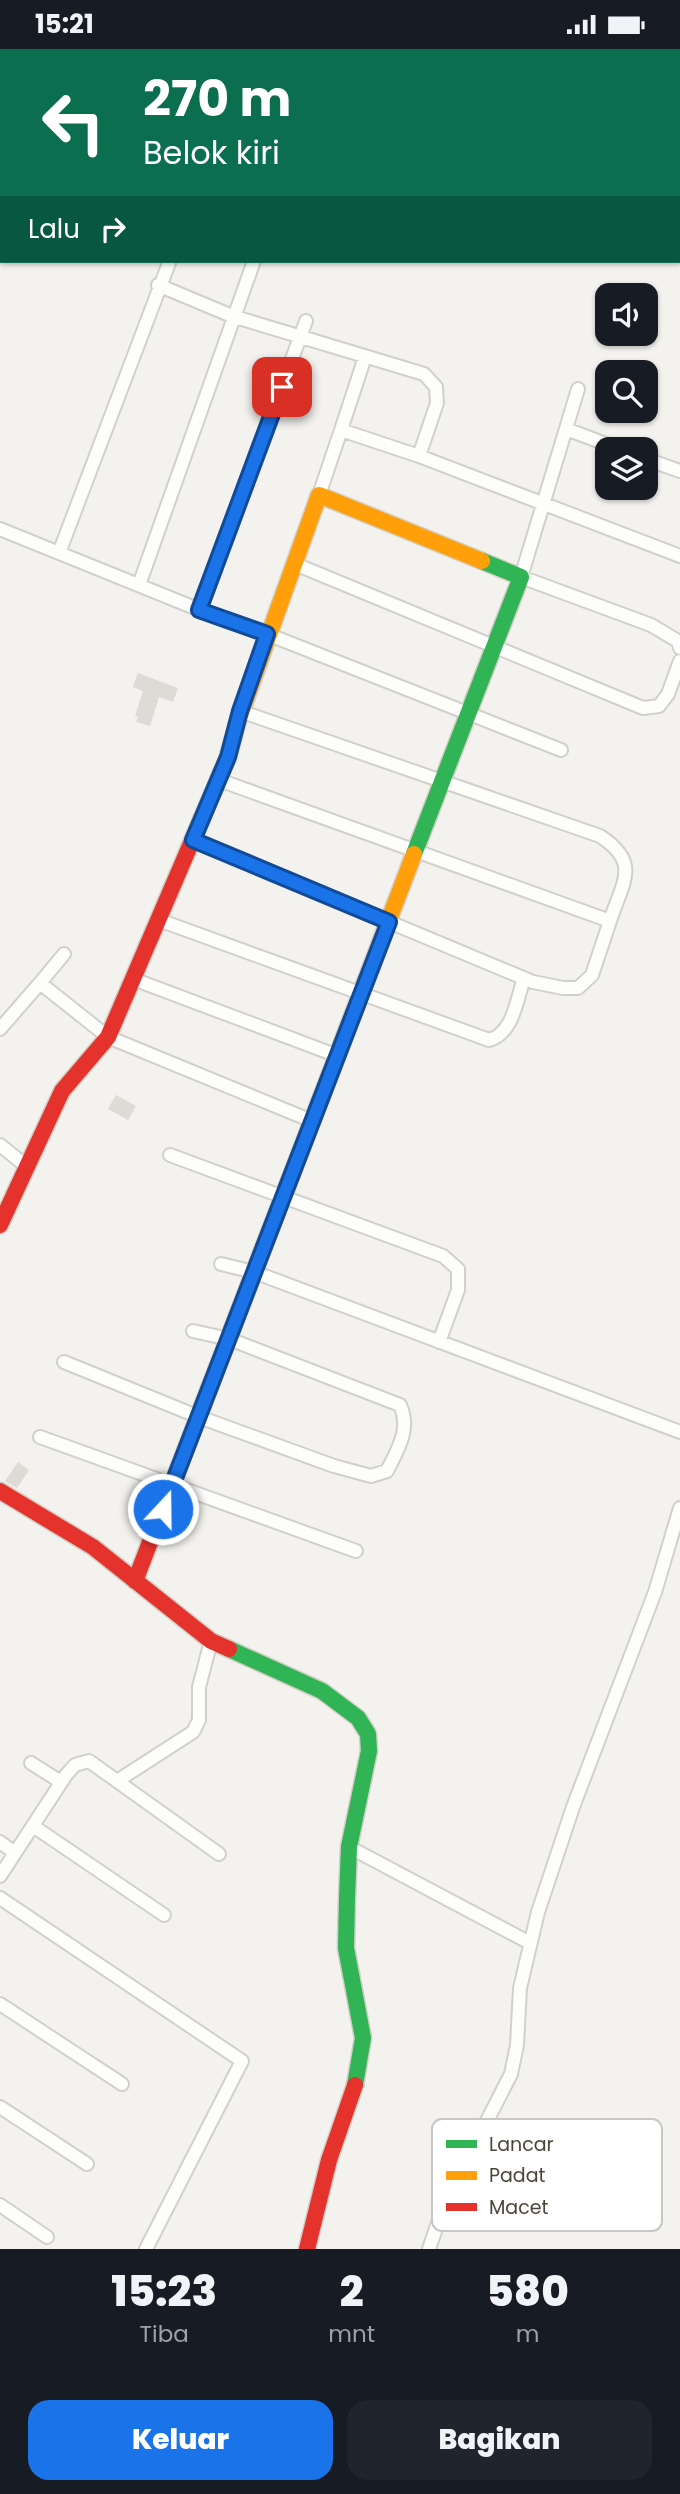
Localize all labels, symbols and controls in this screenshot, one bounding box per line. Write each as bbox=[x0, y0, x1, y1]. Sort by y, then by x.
text: 15:21 bbox=[35, 6, 94, 42]
text: 270 m bbox=[143, 65, 291, 133]
icon: left bbox=[28, 77, 119, 168]
text: Belok kiri bbox=[143, 130, 280, 175]
icon: right bbox=[94, 210, 132, 248]
text: Lalu bbox=[28, 211, 80, 247]
map controls bbox=[595, 283, 658, 500]
button: sound bbox=[595, 283, 658, 346]
pin bbox=[252, 357, 312, 417]
button: search bbox=[595, 360, 658, 423]
icon: arrive bbox=[263, 368, 301, 406]
button: layers bbox=[595, 437, 658, 500]
position arrow bbox=[126, 1472, 200, 1546]
legend bbox=[432, 2119, 662, 2231]
text: Lancar bbox=[489, 2131, 554, 2158]
text: Padat bbox=[489, 2162, 546, 2189]
text: Macet bbox=[489, 2194, 549, 2221]
text: 15:23 bbox=[111, 2262, 217, 2321]
text: 2 bbox=[340, 2262, 364, 2321]
text: 580 bbox=[486, 2262, 569, 2321]
text: Tiba bbox=[140, 2318, 189, 2350]
text: mnt bbox=[328, 2318, 375, 2350]
text: m bbox=[516, 2318, 539, 2350]
button: Keluar bbox=[28, 2400, 333, 2480]
button: Bagikan bbox=[347, 2400, 652, 2480]

